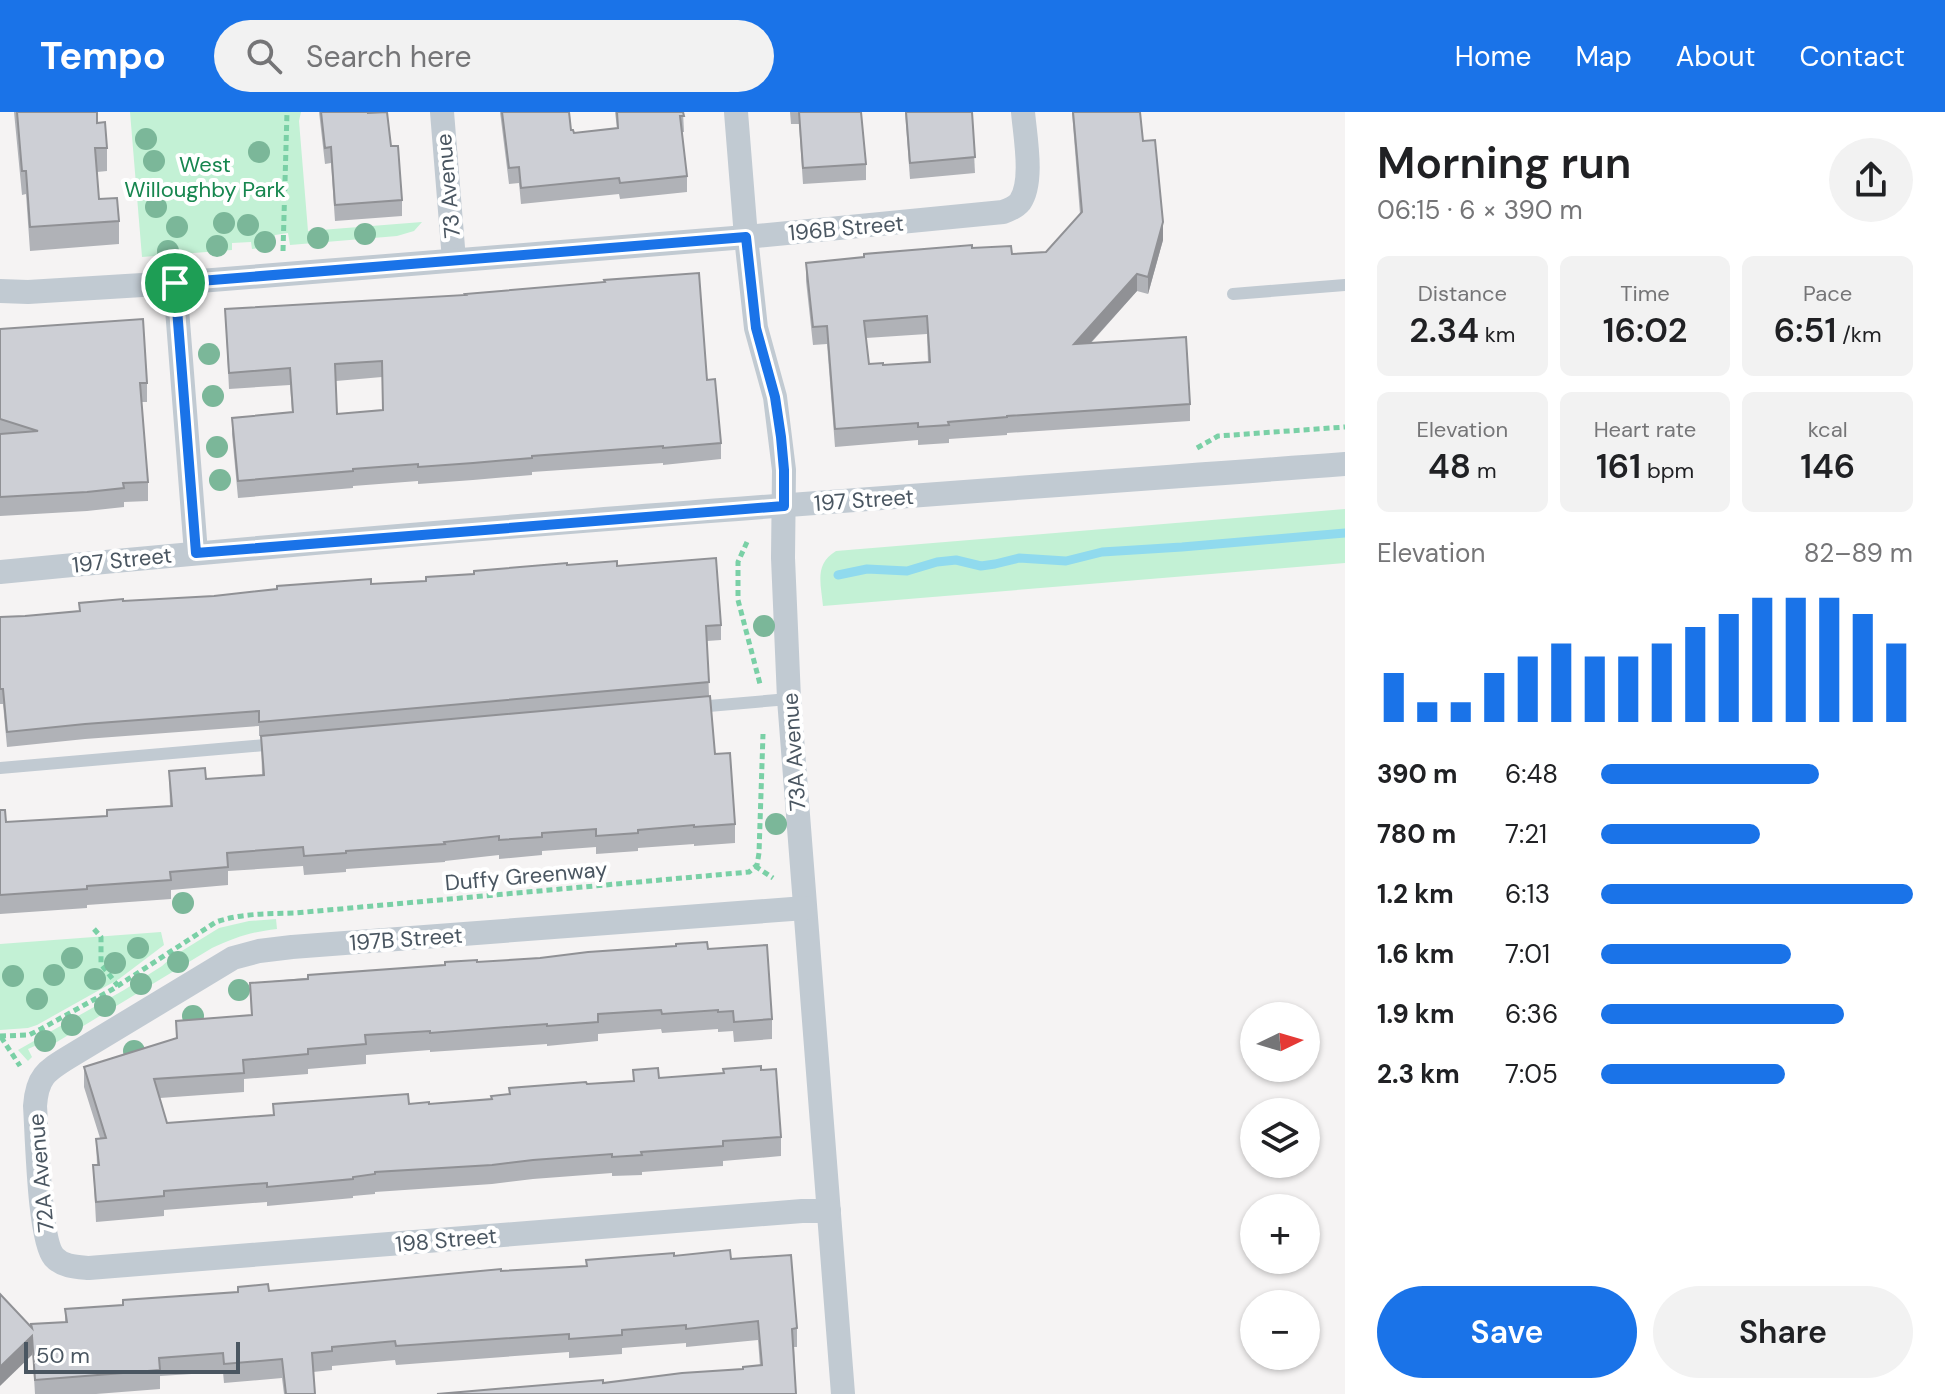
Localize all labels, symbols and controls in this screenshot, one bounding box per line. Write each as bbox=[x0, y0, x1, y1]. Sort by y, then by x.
search box bbox=[214, 20, 774, 92]
text: Tempo bbox=[40, 31, 166, 81]
icon: search bbox=[242, 34, 286, 78]
text: Search here bbox=[306, 37, 472, 76]
text: Home bbox=[1455, 38, 1531, 75]
text: Map bbox=[1575, 38, 1632, 75]
text: About bbox=[1676, 38, 1755, 75]
text: Contact bbox=[1799, 38, 1905, 75]
street label: 73 Avenue bbox=[429, 133, 467, 239]
text: Morning run bbox=[1377, 134, 1631, 192]
button: share bbox=[1829, 138, 1913, 222]
park label: West Willoughby Park bbox=[124, 150, 286, 204]
text: 06:15 · 6 × 390 m bbox=[1377, 193, 1583, 227]
street label: 196B Street bbox=[787, 209, 905, 247]
pin bbox=[141, 249, 209, 317]
icon: arrive bbox=[153, 261, 197, 305]
text: Distance bbox=[1418, 279, 1507, 308]
text: Time bbox=[1620, 279, 1670, 308]
text: Pace bbox=[1803, 279, 1852, 308]
text: 2.34 bbox=[1409, 308, 1479, 353]
text: 16:02 bbox=[1603, 308, 1687, 353]
text: 6:51 bbox=[1774, 308, 1836, 353]
text: km bbox=[1479, 320, 1515, 349]
text: /km bbox=[1836, 320, 1882, 349]
text: Elevation bbox=[1416, 415, 1508, 444]
text: Heart rate bbox=[1594, 415, 1696, 444]
text: kcal bbox=[1808, 415, 1848, 444]
text: 48 bbox=[1428, 444, 1471, 489]
text: 161 bbox=[1596, 444, 1641, 489]
text: 146 bbox=[1800, 444, 1855, 489]
text: m bbox=[1471, 456, 1497, 485]
text: bpm bbox=[1641, 456, 1694, 485]
street label: 197 Street bbox=[813, 482, 915, 518]
text: Elevation bbox=[1377, 536, 1485, 570]
text: 82–89 m bbox=[1804, 536, 1913, 570]
street label: 197 Street bbox=[71, 540, 173, 580]
street label: 73A Avenue bbox=[775, 692, 813, 812]
text: 390 m bbox=[1377, 757, 1457, 791]
text: 6:48 bbox=[1505, 757, 1558, 791]
text: 780 m bbox=[1377, 817, 1456, 851]
text: 7:21 bbox=[1505, 817, 1547, 851]
street label: Duffy Greenway bbox=[444, 854, 608, 898]
text: 1.2 km bbox=[1377, 877, 1454, 911]
text: 6:13 bbox=[1505, 877, 1550, 911]
street label: 197B Street bbox=[348, 921, 464, 957]
text: 1.6 km bbox=[1377, 937, 1454, 971]
text: 7:01 bbox=[1505, 937, 1550, 971]
text: 1.9 km bbox=[1377, 997, 1454, 1031]
text: 6:36 bbox=[1505, 997, 1558, 1031]
north arrow bbox=[1240, 1002, 1320, 1082]
map controls bbox=[1240, 1002, 1320, 1370]
text: 2.3 km bbox=[1377, 1057, 1460, 1091]
text: 7:05 bbox=[1505, 1057, 1558, 1091]
button: layers bbox=[1240, 1098, 1320, 1178]
street label: 72A Avenue bbox=[21, 1112, 61, 1234]
button: + bbox=[1240, 1194, 1320, 1274]
street label: 198 Street bbox=[394, 1221, 498, 1259]
button: Save bbox=[1377, 1286, 1637, 1378]
button: Share bbox=[1653, 1286, 1913, 1378]
button: − bbox=[1240, 1290, 1320, 1370]
scale bar bbox=[24, 1338, 240, 1374]
text: 50 m bbox=[36, 1341, 90, 1370]

